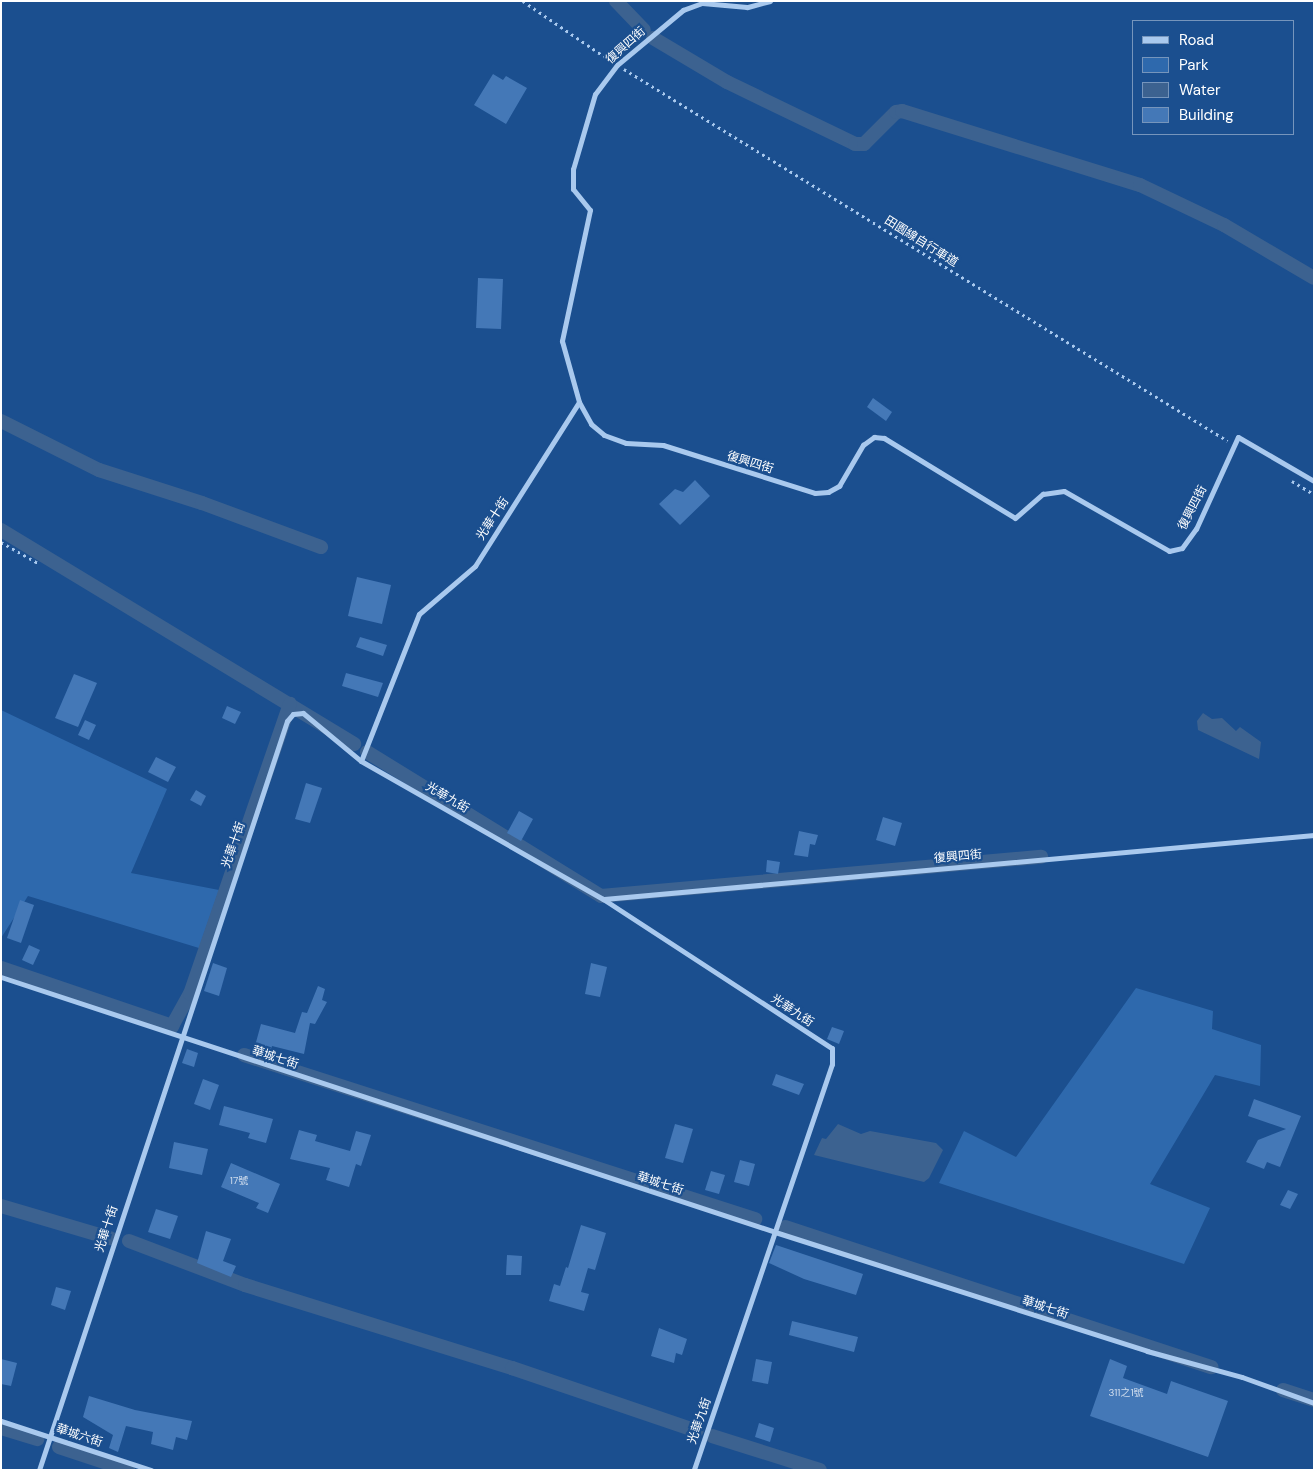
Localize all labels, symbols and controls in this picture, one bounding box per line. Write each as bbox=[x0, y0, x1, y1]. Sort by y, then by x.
legend bbox=[1132, 20, 1295, 135]
street label: 復興四街 bbox=[603, 25, 649, 67]
text: Road bbox=[1179, 30, 1214, 50]
text: Park bbox=[1179, 55, 1209, 75]
text: Water bbox=[1179, 80, 1220, 100]
text: Building bbox=[1179, 105, 1234, 125]
street label: 田園線自行車道 bbox=[882, 214, 960, 270]
street label: 復興四街 bbox=[725, 449, 775, 477]
street label: 復興四街 bbox=[1176, 483, 1210, 533]
street label: 光華十街 bbox=[474, 495, 512, 543]
street label: 光華九街 bbox=[423, 780, 471, 816]
street label: 光華十街 bbox=[219, 820, 249, 870]
street label: 復興四街 bbox=[933, 848, 983, 866]
street label: 光華九街 bbox=[768, 992, 816, 1030]
street label: 華城七街 bbox=[250, 1044, 300, 1072]
street label: 華城七街 bbox=[635, 1170, 685, 1198]
house number: 17號 bbox=[230, 1175, 248, 1187]
street label: 光華十街 bbox=[93, 1204, 121, 1254]
street label: 華城七街 bbox=[1020, 1294, 1070, 1322]
house number: 311之1號 bbox=[1108, 1387, 1144, 1399]
street label: 光華九街 bbox=[685, 1396, 715, 1446]
street label: 華城六街 bbox=[54, 1422, 104, 1450]

